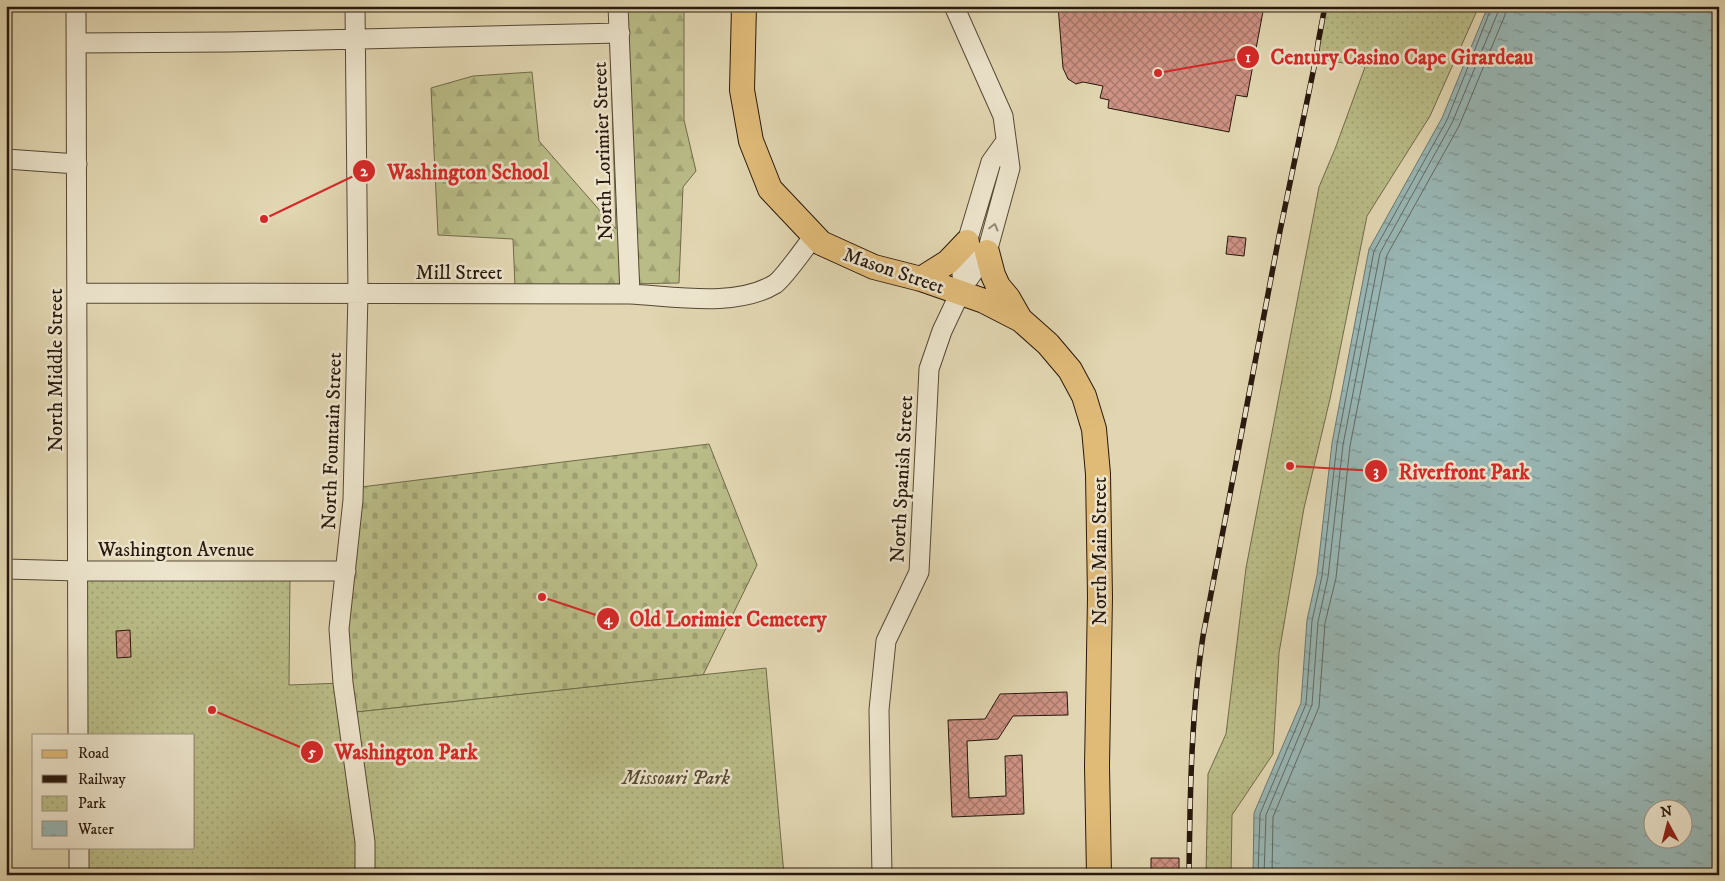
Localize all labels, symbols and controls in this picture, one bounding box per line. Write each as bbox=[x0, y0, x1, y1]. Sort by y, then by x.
callout: Century Casino Cape Girardeau bbox=[1236, 39, 1544, 75]
text: Century Casino Cape Girardeau bbox=[1270, 45, 1534, 71]
text: 1 bbox=[1245, 48, 1251, 67]
street label: North Lorimier Street bbox=[588, 61, 619, 241]
callout: Washington School bbox=[352, 153, 558, 189]
text: Washington School bbox=[386, 160, 549, 186]
text: 2 bbox=[360, 162, 368, 181]
one-way arrow bbox=[988, 222, 999, 231]
street label: Mason Street bbox=[840, 242, 947, 300]
street label: Mill Street bbox=[415, 261, 503, 286]
street label: North Middle Street bbox=[44, 288, 69, 452]
street label: North Fountain Street bbox=[317, 352, 348, 530]
street label: North Spanish Street bbox=[886, 395, 919, 563]
callout: Riverfront Park bbox=[1363, 453, 1539, 489]
text: Riverfront Park bbox=[1398, 460, 1530, 486]
text: 3 bbox=[1373, 462, 1379, 481]
street label: North Main Street bbox=[1088, 477, 1113, 625]
street label: Washington Avenue bbox=[97, 538, 254, 563]
callout: Old Lorimier Cemetery bbox=[595, 601, 837, 637]
text: Old Lorimier Cemetery bbox=[630, 607, 828, 633]
text: 4 bbox=[603, 610, 614, 629]
legend bbox=[32, 734, 195, 848]
callout: Washington Park bbox=[300, 734, 488, 770]
text: Washington Park bbox=[333, 740, 478, 766]
text: 5 bbox=[307, 743, 316, 762]
text: Road bbox=[78, 744, 110, 763]
park label: Missouri Park bbox=[620, 766, 730, 791]
text: Railway bbox=[78, 770, 126, 789]
text: Park bbox=[78, 794, 107, 813]
north arrow bbox=[1642, 798, 1692, 848]
text: N bbox=[1660, 802, 1674, 822]
text: Water bbox=[77, 820, 114, 839]

